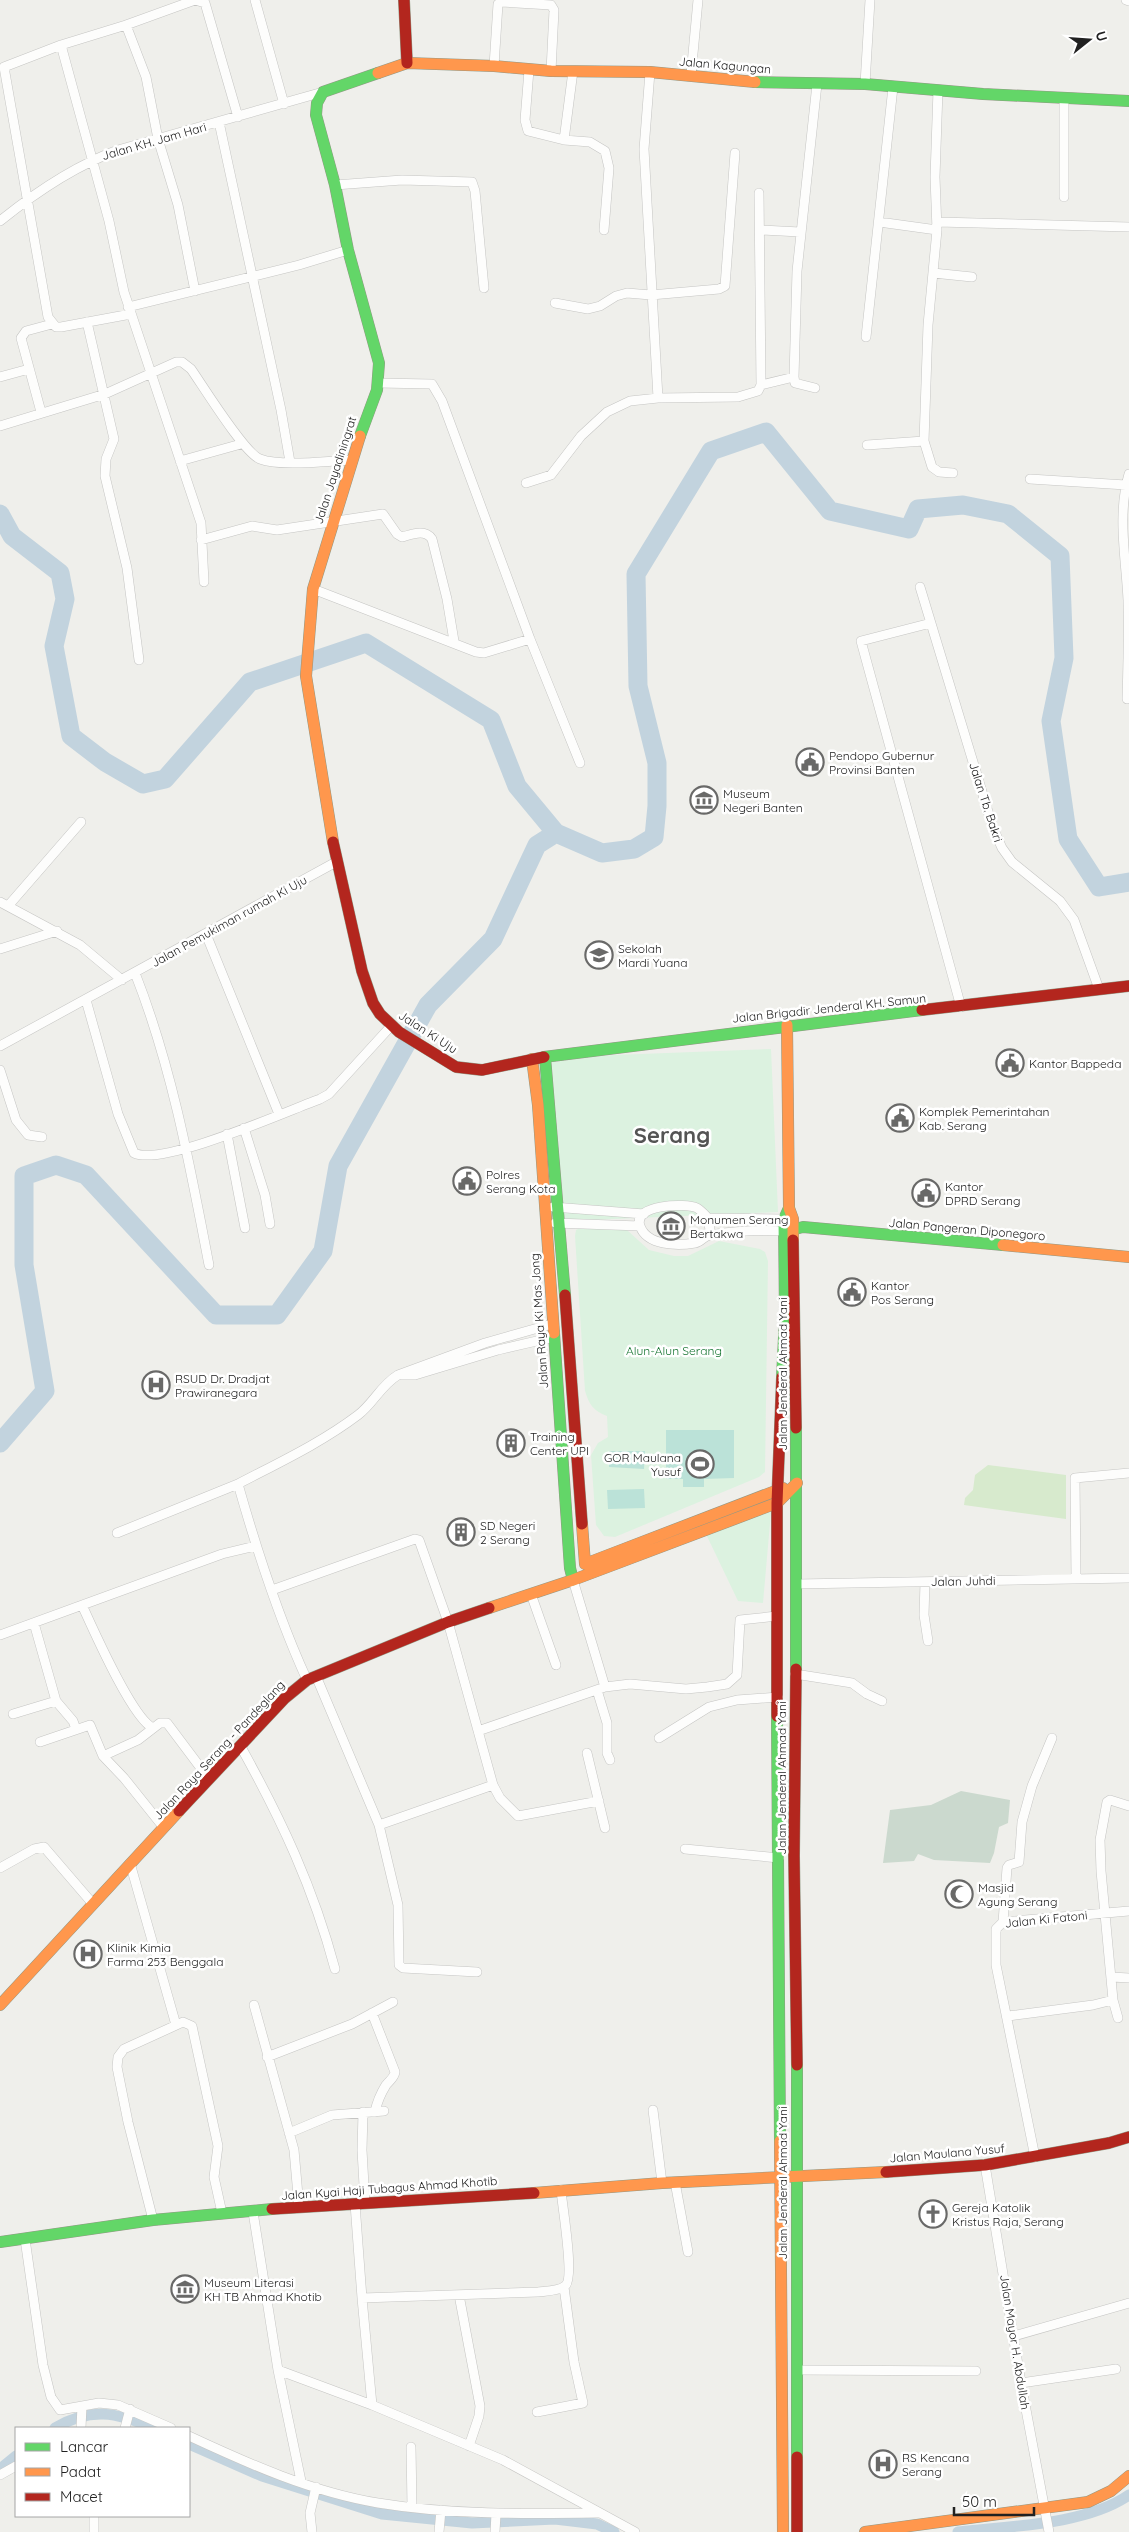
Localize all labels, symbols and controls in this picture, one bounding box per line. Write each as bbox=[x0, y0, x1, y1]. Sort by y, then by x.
north arrow bbox=[1064, 15, 1114, 65]
text: U bbox=[1091, 29, 1111, 44]
street label: Jalan Kagungan bbox=[678, 53, 772, 77]
street label: Jalan KH. Jam Hari bbox=[100, 119, 208, 163]
street label: Jalan Jayadiningrat bbox=[311, 414, 359, 526]
public building icon: Pendopo Gubernur Provinsi Banten bbox=[795, 747, 825, 777]
place label: Pendopo Gubernur Provinsi Banten bbox=[829, 748, 935, 777]
street label: Jalan Tb. Bakri bbox=[966, 760, 1006, 844]
museum icon: Museum Negeri Banten bbox=[689, 785, 719, 815]
place label: Museum Negeri Banten bbox=[723, 786, 803, 815]
street label: Jalan Pemukiman rumah Ki Uju bbox=[149, 872, 309, 970]
school or university icon: Sekolah Mardi Yuana bbox=[584, 940, 614, 970]
place label: Sekolah Mardi Yuana bbox=[618, 941, 687, 970]
street label: Jalan Brigadir Jenderal KH. Samun bbox=[731, 990, 927, 1026]
street label: Jalan Ki Uju bbox=[396, 1007, 460, 1057]
public building icon: Kantor Bappeda bbox=[995, 1048, 1025, 1078]
place label: Kantor Bappeda bbox=[1029, 1056, 1121, 1071]
public building icon: Komplek Pemerintahan Kab. Serang bbox=[885, 1103, 915, 1133]
place label: Komplek Pemerintahan Kab. Serang bbox=[919, 1104, 1049, 1133]
district label: Serang bbox=[634, 1121, 710, 1149]
public building icon: Polres Serang Kota bbox=[452, 1166, 482, 1196]
place label: Polres Serang Kota bbox=[486, 1167, 555, 1196]
public building icon: Kantor DPRD Serang bbox=[911, 1178, 941, 1208]
place label: Kantor DPRD Serang bbox=[945, 1179, 1020, 1208]
museum icon: Monumen Serang Bertakwa bbox=[656, 1211, 686, 1241]
place label: Monumen Serang Bertakwa bbox=[690, 1212, 789, 1241]
street label: Jalan Pangeran Diponegoro bbox=[888, 1215, 1046, 1243]
street label: Jalan Raya Ki Mas Jong bbox=[527, 1253, 551, 1389]
public building icon: Kantor Pos Serang bbox=[837, 1277, 867, 1307]
place label: Kantor Pos Serang bbox=[871, 1278, 934, 1307]
street label: Jalan Jenderal Ahmad Yani bbox=[775, 1297, 790, 1451]
park label: Alun-Alun Serang bbox=[626, 1343, 722, 1358]
hospital icon: RSUD Dr. Dradjat Prawiranegara bbox=[141, 1370, 171, 1400]
place label: RSUD Dr. Dradjat Prawiranegara bbox=[175, 1371, 270, 1400]
building icon: Training Center UPI bbox=[496, 1428, 526, 1458]
place label: Training Center UPI bbox=[530, 1429, 589, 1458]
sports icon: GOR Maulana Yusuf bbox=[685, 1449, 715, 1479]
place label: GOR Maulana Yusuf bbox=[604, 1450, 682, 1479]
building icon: SD Negeri 2 Serang bbox=[446, 1517, 476, 1547]
place label: SD Negeri 2 Serang bbox=[480, 1518, 535, 1547]
street label: Jalan Juhdi bbox=[931, 1573, 995, 1589]
street label: Jalan Raya Serang - Pandeglang bbox=[150, 1677, 288, 1823]
street label: Jalan Jenderal Ahmad Yani bbox=[774, 1701, 789, 1855]
mosque icon: Masjid Agung Serang bbox=[944, 1879, 974, 1909]
place label: Masjid Agung Serang bbox=[978, 1880, 1057, 1909]
street label: Jalan Ki Fatoni bbox=[1004, 1907, 1088, 1931]
hospital icon: Klinik Kimia Farma 253 Benggala bbox=[73, 1939, 103, 1969]
place label: Klinik Kimia Farma 253 Benggala bbox=[107, 1940, 223, 1969]
street label: Jalan Jenderal Ahmad Yani bbox=[775, 2106, 790, 2260]
street label: Jalan Maulana Yusuf bbox=[889, 2140, 1006, 2166]
street label: Jalan Kyai Haji Tubagus Ahmad Khotib bbox=[280, 2173, 498, 2203]
church icon: Gereja Katolik Kristus Raja, Serang bbox=[918, 2199, 948, 2229]
place label: Gereja Katolik Kristus Raja, Serang bbox=[952, 2200, 1064, 2229]
street label: Jalan Mayor H. Abdullah bbox=[997, 2273, 1033, 2411]
museum icon: Museum Literasi KH TB Ahmad Khotib bbox=[170, 2274, 200, 2304]
place label: Museum Literasi KH TB Ahmad Khotib bbox=[204, 2275, 322, 2304]
legend bbox=[15, 2427, 190, 2517]
text: Lancar bbox=[60, 2437, 109, 2456]
hospital icon: RS Kencana Serang bbox=[868, 2449, 898, 2479]
place label: RS Kencana Serang bbox=[902, 2450, 969, 2479]
text: Padat bbox=[60, 2462, 101, 2481]
scale bar bbox=[954, 2484, 1034, 2516]
text: Macet bbox=[60, 2487, 103, 2506]
text: 50 m bbox=[962, 2492, 997, 2511]

